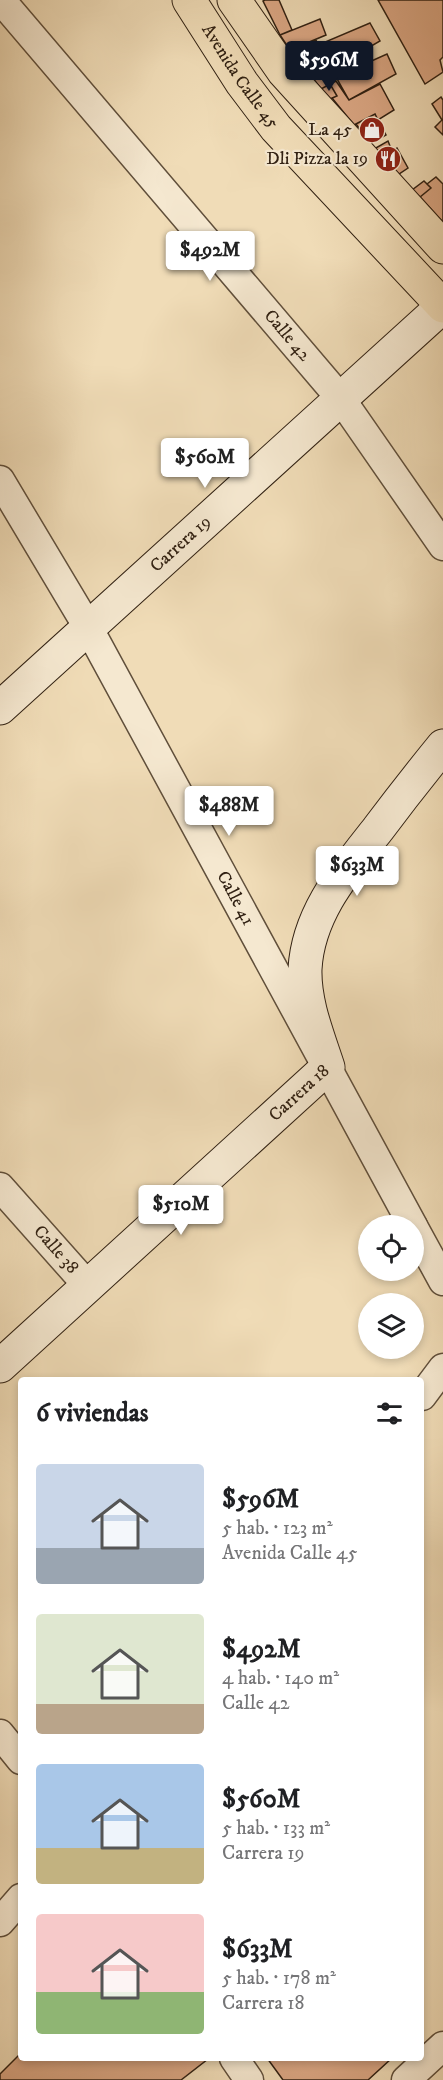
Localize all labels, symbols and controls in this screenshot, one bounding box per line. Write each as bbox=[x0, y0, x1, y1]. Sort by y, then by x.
street label: Avenida Calle 45 bbox=[196, 20, 284, 133]
pin: $596M bbox=[287, 41, 371, 92]
text: $596M bbox=[299, 48, 359, 73]
shop icon: La 45 bbox=[357, 115, 387, 145]
place label: La 45 bbox=[308, 119, 352, 141]
restaurant icon: Dli Pizza la 19 bbox=[373, 144, 403, 174]
place label: Dli Pizza la 19 bbox=[266, 148, 368, 170]
pin: $492M bbox=[168, 231, 252, 282]
text: $492M bbox=[180, 238, 240, 263]
street label: Calle 42 bbox=[259, 305, 315, 366]
pin: $560M bbox=[163, 438, 247, 489]
text: $560M bbox=[175, 445, 235, 470]
street label: Carrera 19 bbox=[146, 511, 216, 577]
pin: $488M bbox=[187, 786, 271, 837]
text: $488M bbox=[199, 793, 259, 818]
pin: $633M bbox=[315, 846, 399, 897]
text: $633M bbox=[330, 853, 384, 878]
street label: Calle 41 bbox=[212, 867, 259, 929]
street label: Carrera 18 bbox=[264, 1060, 334, 1126]
pin: $510M bbox=[139, 1185, 223, 1236]
text: $510M bbox=[152, 1192, 210, 1217]
map controls bbox=[358, 1215, 424, 1359]
button: locate bbox=[358, 1215, 424, 1281]
street label: Calle 38 bbox=[29, 1221, 83, 1279]
button: layers bbox=[358, 1293, 424, 1359]
text: 6 viviendas bbox=[36, 1397, 148, 1430]
icon: filters bbox=[373, 1397, 406, 1430]
text: $596M bbox=[222, 1483, 299, 1516]
icon: home bbox=[84, 1488, 156, 1560]
text: 5 hab. · 123 m² bbox=[222, 1516, 333, 1541]
text: Avenida Calle 45 bbox=[222, 1541, 357, 1566]
text: $492M bbox=[222, 1633, 301, 1666]
icon: home bbox=[84, 1638, 156, 1710]
text: 4 hab. · 140 m² bbox=[222, 1666, 339, 1691]
text: Calle 42 bbox=[222, 1691, 290, 1716]
text: $560M bbox=[222, 1783, 300, 1816]
icon: home bbox=[84, 1788, 156, 1860]
text: 5 hab. · 133 m² bbox=[222, 1816, 330, 1841]
text: Carrera 19 bbox=[222, 1841, 304, 1866]
text: $633M bbox=[222, 1933, 293, 1966]
icon: home bbox=[84, 1938, 156, 2010]
text: 5 hab. · 178 m² bbox=[222, 1966, 336, 1991]
text: Carrera 18 bbox=[222, 1991, 305, 2016]

